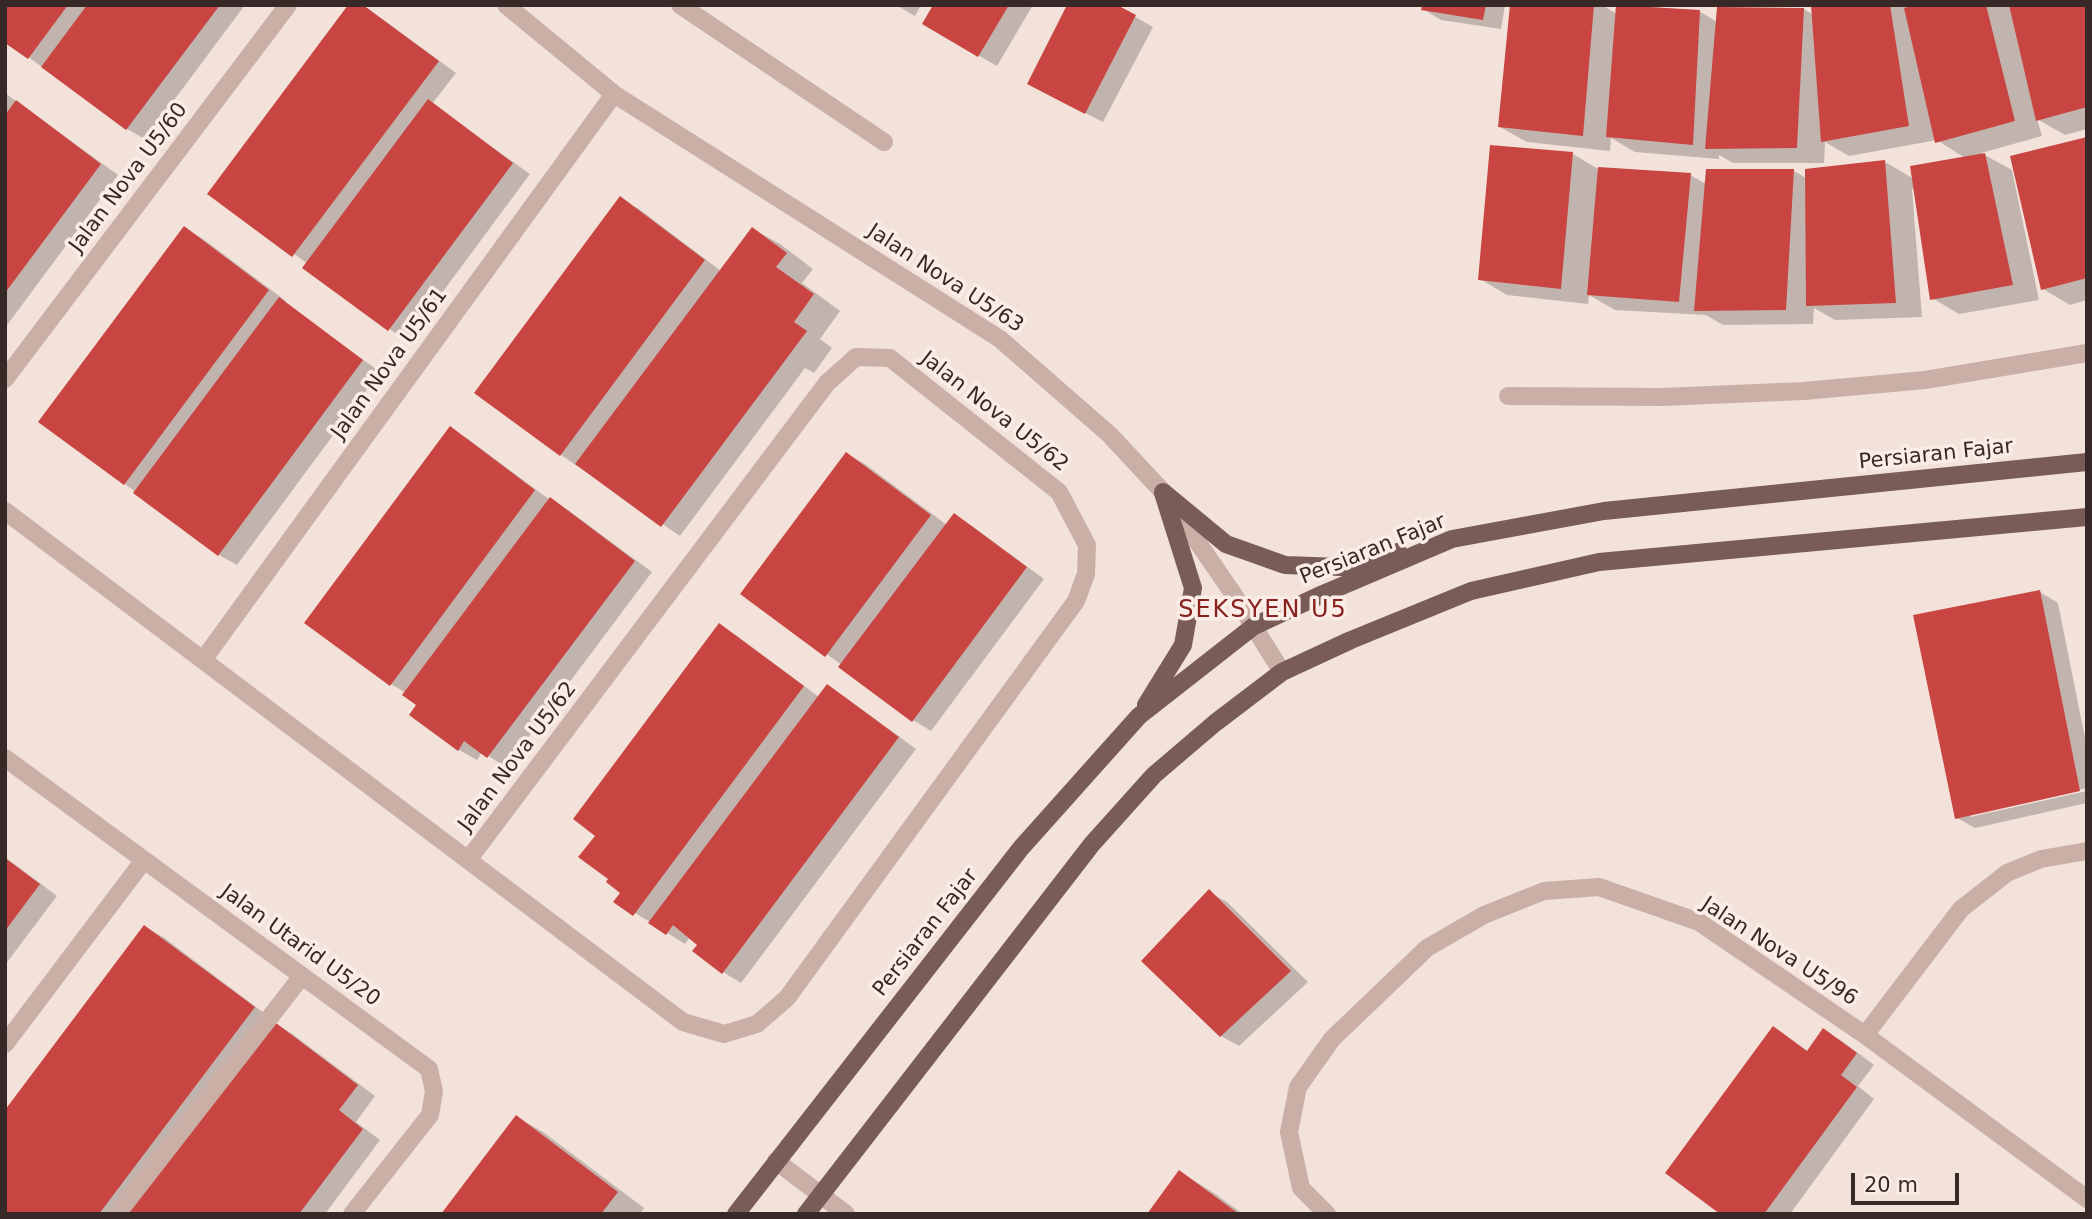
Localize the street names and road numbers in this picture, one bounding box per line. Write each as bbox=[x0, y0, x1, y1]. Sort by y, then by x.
street label: Jalan Nova U5/60 bbox=[65, 98, 193, 258]
street label: Jalan Nova U5/63 bbox=[862, 219, 1028, 339]
street label: Jalan Nova U5/61 bbox=[327, 283, 453, 445]
street label: Jalan Nova U5/62 bbox=[915, 346, 1073, 478]
street label: Persiaran Fajar bbox=[1858, 434, 2014, 476]
street label: Persiaran Fajar bbox=[1296, 509, 1450, 591]
street label: Jalan Nova U5/62 bbox=[454, 677, 582, 837]
street label: Persiaran Fajar bbox=[868, 864, 984, 1002]
street label: Jalan Utarid U5/20 bbox=[215, 880, 385, 1012]
street label: Jalan Nova U5/96 bbox=[1696, 892, 1862, 1012]

